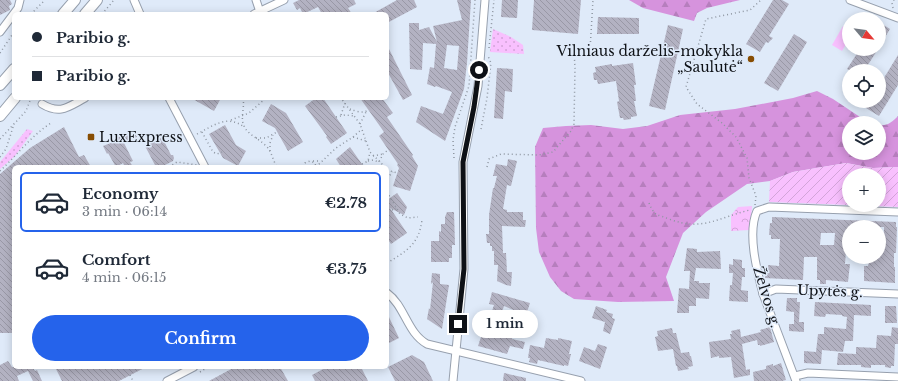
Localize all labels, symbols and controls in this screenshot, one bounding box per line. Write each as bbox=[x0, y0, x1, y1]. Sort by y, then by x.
north arrow bbox=[842, 12, 886, 56]
map controls bbox=[842, 12, 886, 264]
text: Paribio g. bbox=[56, 28, 130, 47]
place label: Vilniaus darželis-mokykla „Saulutė“ bbox=[555, 42, 743, 76]
marker: Vilniaus darželis-mokykla „Saulutė“ bbox=[746, 54, 756, 64]
route start bbox=[470, 61, 488, 79]
button: locate bbox=[842, 64, 886, 108]
text: Paribio g. bbox=[56, 66, 130, 85]
button: layers bbox=[842, 116, 886, 160]
place label: LuxExpress bbox=[99, 128, 183, 146]
marker: LuxExpress bbox=[86, 132, 96, 142]
button: + bbox=[842, 168, 886, 212]
icon: car bbox=[34, 184, 70, 220]
text: Economy bbox=[82, 184, 159, 203]
text: €2.78 bbox=[325, 193, 367, 212]
text: 3 min · 06:14 bbox=[82, 203, 167, 220]
button: − bbox=[842, 220, 886, 264]
icon: car bbox=[34, 250, 70, 286]
text: Comfort bbox=[82, 250, 150, 269]
text: €3.75 bbox=[326, 259, 367, 278]
street label: Želvos g. bbox=[749, 264, 785, 330]
text: 4 min · 06:15 bbox=[82, 269, 166, 286]
street label: Upytės g. bbox=[797, 281, 863, 301]
callout: 1 min bbox=[472, 310, 538, 338]
button: Confirm bbox=[32, 315, 369, 361]
route end bbox=[449, 315, 467, 333]
text: 1 min bbox=[486, 315, 524, 332]

